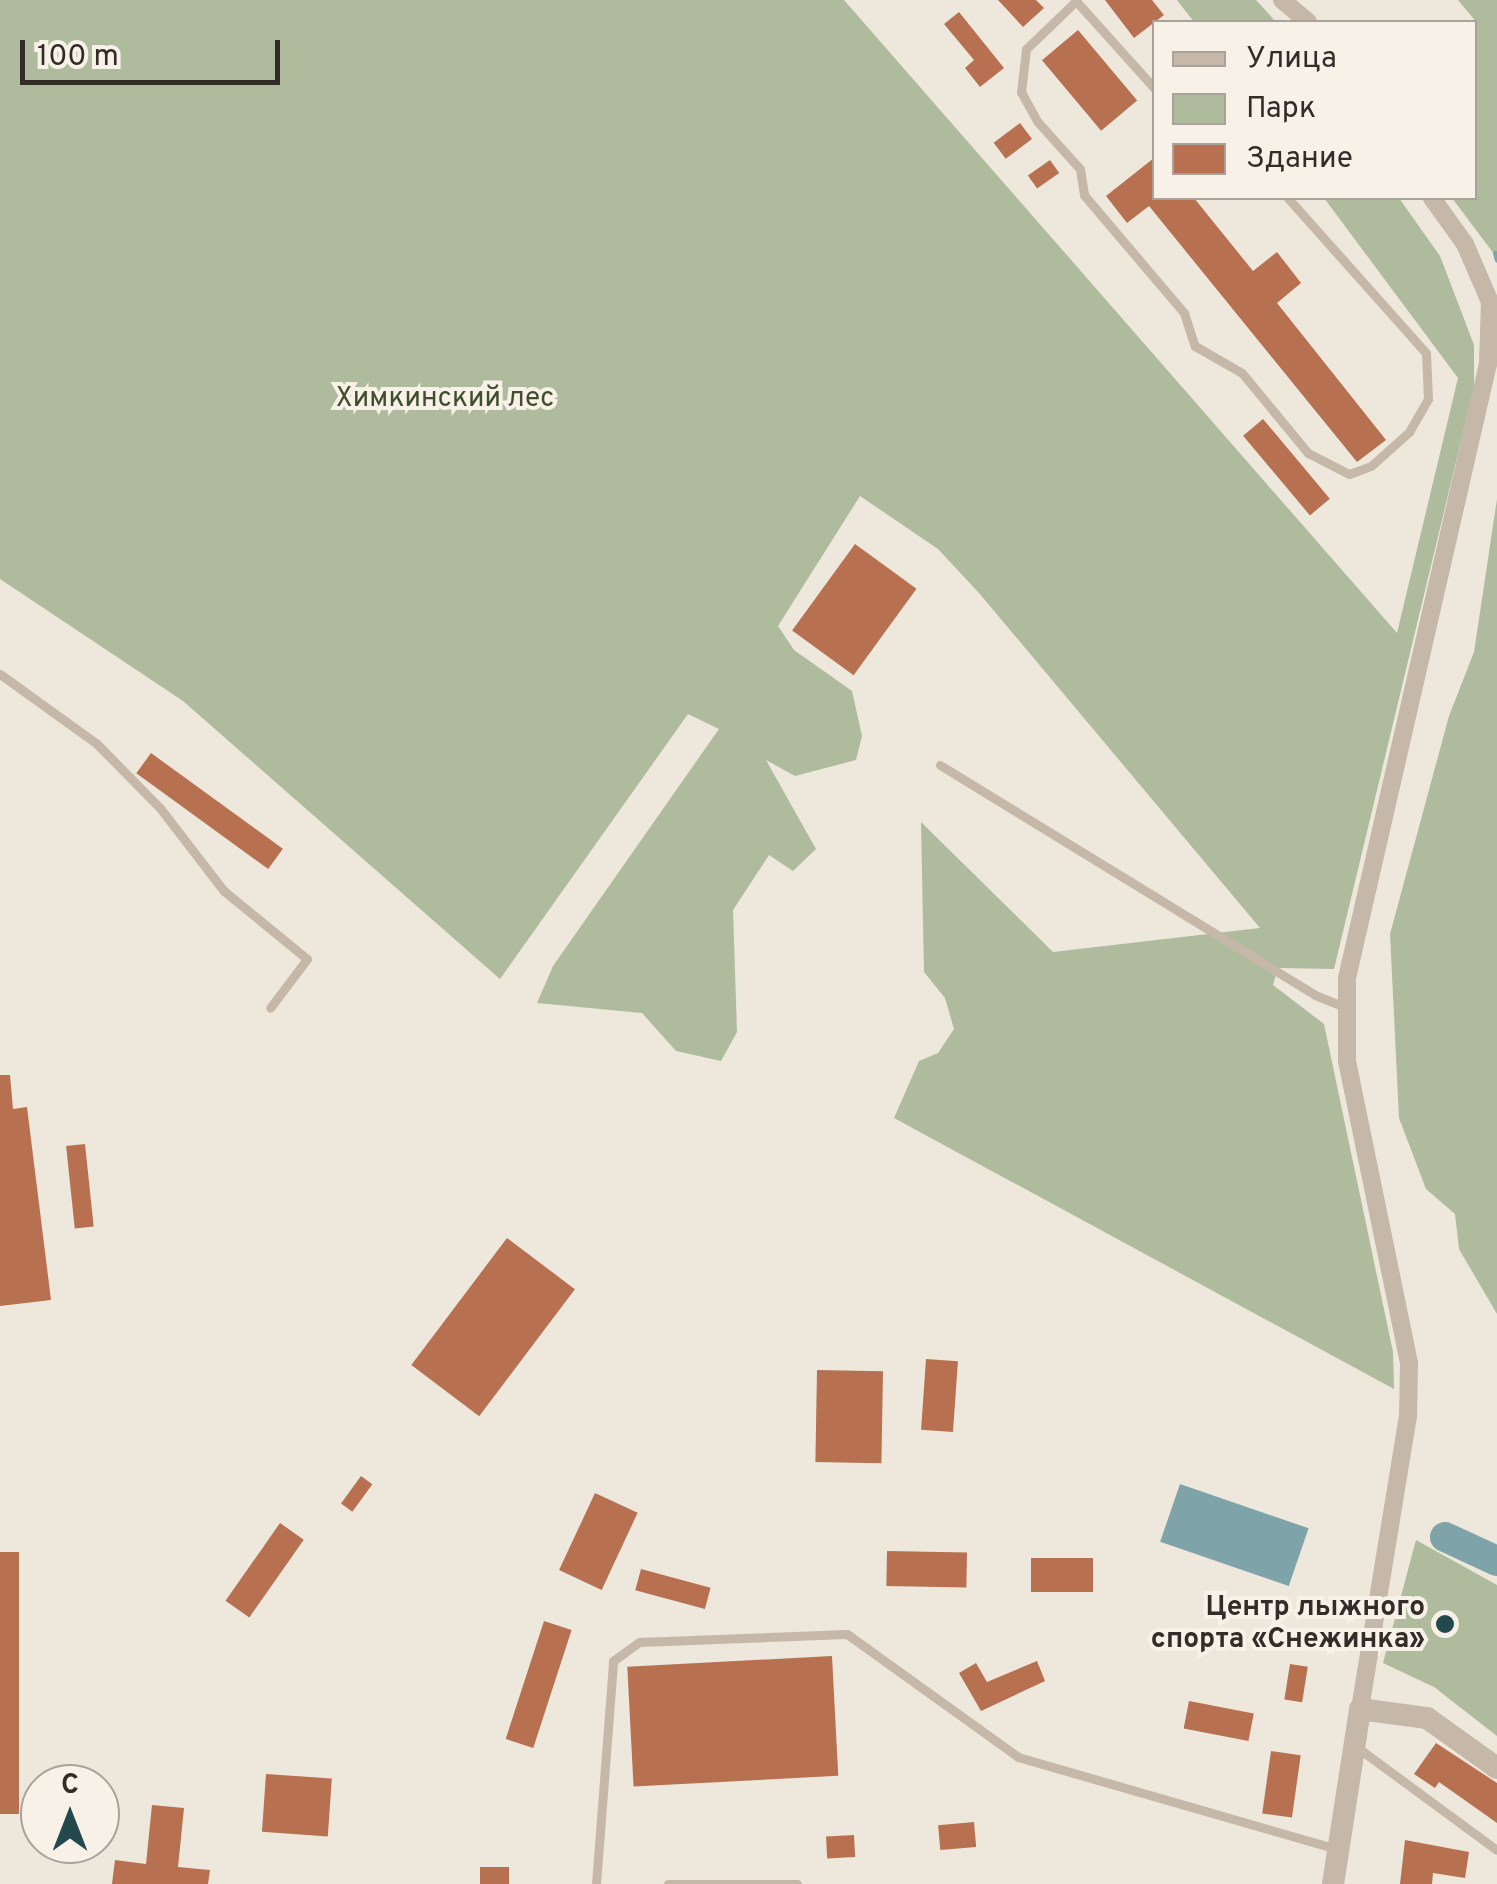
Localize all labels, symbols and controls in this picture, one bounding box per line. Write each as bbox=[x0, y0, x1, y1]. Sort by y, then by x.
scale bar bbox=[25, 20, 285, 82]
legend bbox=[1152, 20, 1477, 200]
text: 100 m bbox=[37, 39, 119, 76]
text: Улица bbox=[1246, 41, 1337, 78]
text: Парк bbox=[1246, 91, 1316, 128]
text: Здание bbox=[1246, 141, 1353, 178]
park label: Химкинский лес bbox=[336, 382, 554, 416]
place label: Центр лыжного спорта «Снежинка» bbox=[1151, 1591, 1425, 1657]
marker: Центр лыжного спорта «Снежинка» bbox=[1434, 1613, 1456, 1635]
north arrow bbox=[20, 1764, 120, 1864]
text: С bbox=[61, 1768, 79, 1804]

